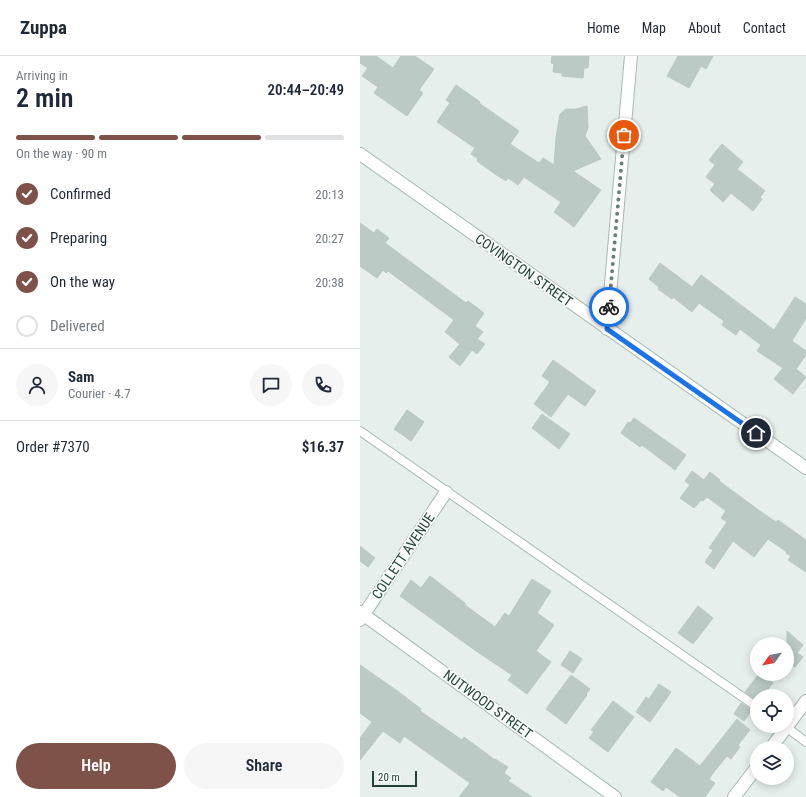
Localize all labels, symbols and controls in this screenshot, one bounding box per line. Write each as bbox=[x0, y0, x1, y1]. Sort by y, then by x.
text: Zuppa bbox=[20, 16, 67, 39]
text: Home bbox=[587, 20, 620, 36]
text: Map bbox=[642, 20, 666, 36]
text: About bbox=[688, 20, 721, 36]
text: Contact bbox=[743, 20, 786, 36]
text: Arriving in bbox=[16, 68, 68, 83]
text: 20:44–20:49 bbox=[267, 81, 344, 99]
text: 2 min bbox=[16, 83, 74, 113]
pin bbox=[607, 118, 641, 152]
icon: bag bbox=[613, 124, 635, 146]
text: On the way · 90 m bbox=[16, 146, 107, 161]
icon: check bbox=[16, 183, 38, 205]
text: Confirmed bbox=[50, 185, 111, 203]
text: 20:13 bbox=[315, 187, 344, 202]
icon: check bbox=[16, 227, 38, 249]
text: Preparing bbox=[50, 229, 107, 247]
street label: COVINGTON STREET bbox=[472, 230, 576, 310]
text: 20:27 bbox=[315, 231, 344, 246]
icon: check bbox=[16, 271, 38, 293]
text: On the way bbox=[50, 273, 115, 291]
text: 20:38 bbox=[315, 275, 344, 290]
courier bbox=[589, 287, 629, 327]
icon: bike bbox=[598, 296, 620, 318]
text: Delivered bbox=[50, 317, 105, 335]
button: person bbox=[16, 364, 58, 406]
button: chat bbox=[250, 364, 292, 406]
button: phone bbox=[302, 364, 344, 406]
text: Sam bbox=[68, 368, 94, 386]
text: Courier · 4.7 bbox=[68, 386, 131, 401]
pin bbox=[739, 416, 773, 450]
icon: home bbox=[745, 422, 767, 444]
text: Order #7370 bbox=[16, 438, 90, 456]
text: $16.37 bbox=[302, 438, 344, 456]
street label: COLLETT AVENUE bbox=[368, 510, 438, 602]
north arrow bbox=[750, 637, 794, 681]
map controls bbox=[750, 637, 794, 785]
street label: NUTWOOD STREET bbox=[440, 666, 536, 742]
button: locate bbox=[750, 689, 794, 733]
button: layers bbox=[750, 741, 794, 785]
button: Help bbox=[16, 743, 176, 789]
button: Share bbox=[184, 743, 344, 789]
scale bar bbox=[372, 769, 417, 788]
text: 20 m bbox=[378, 771, 400, 784]

